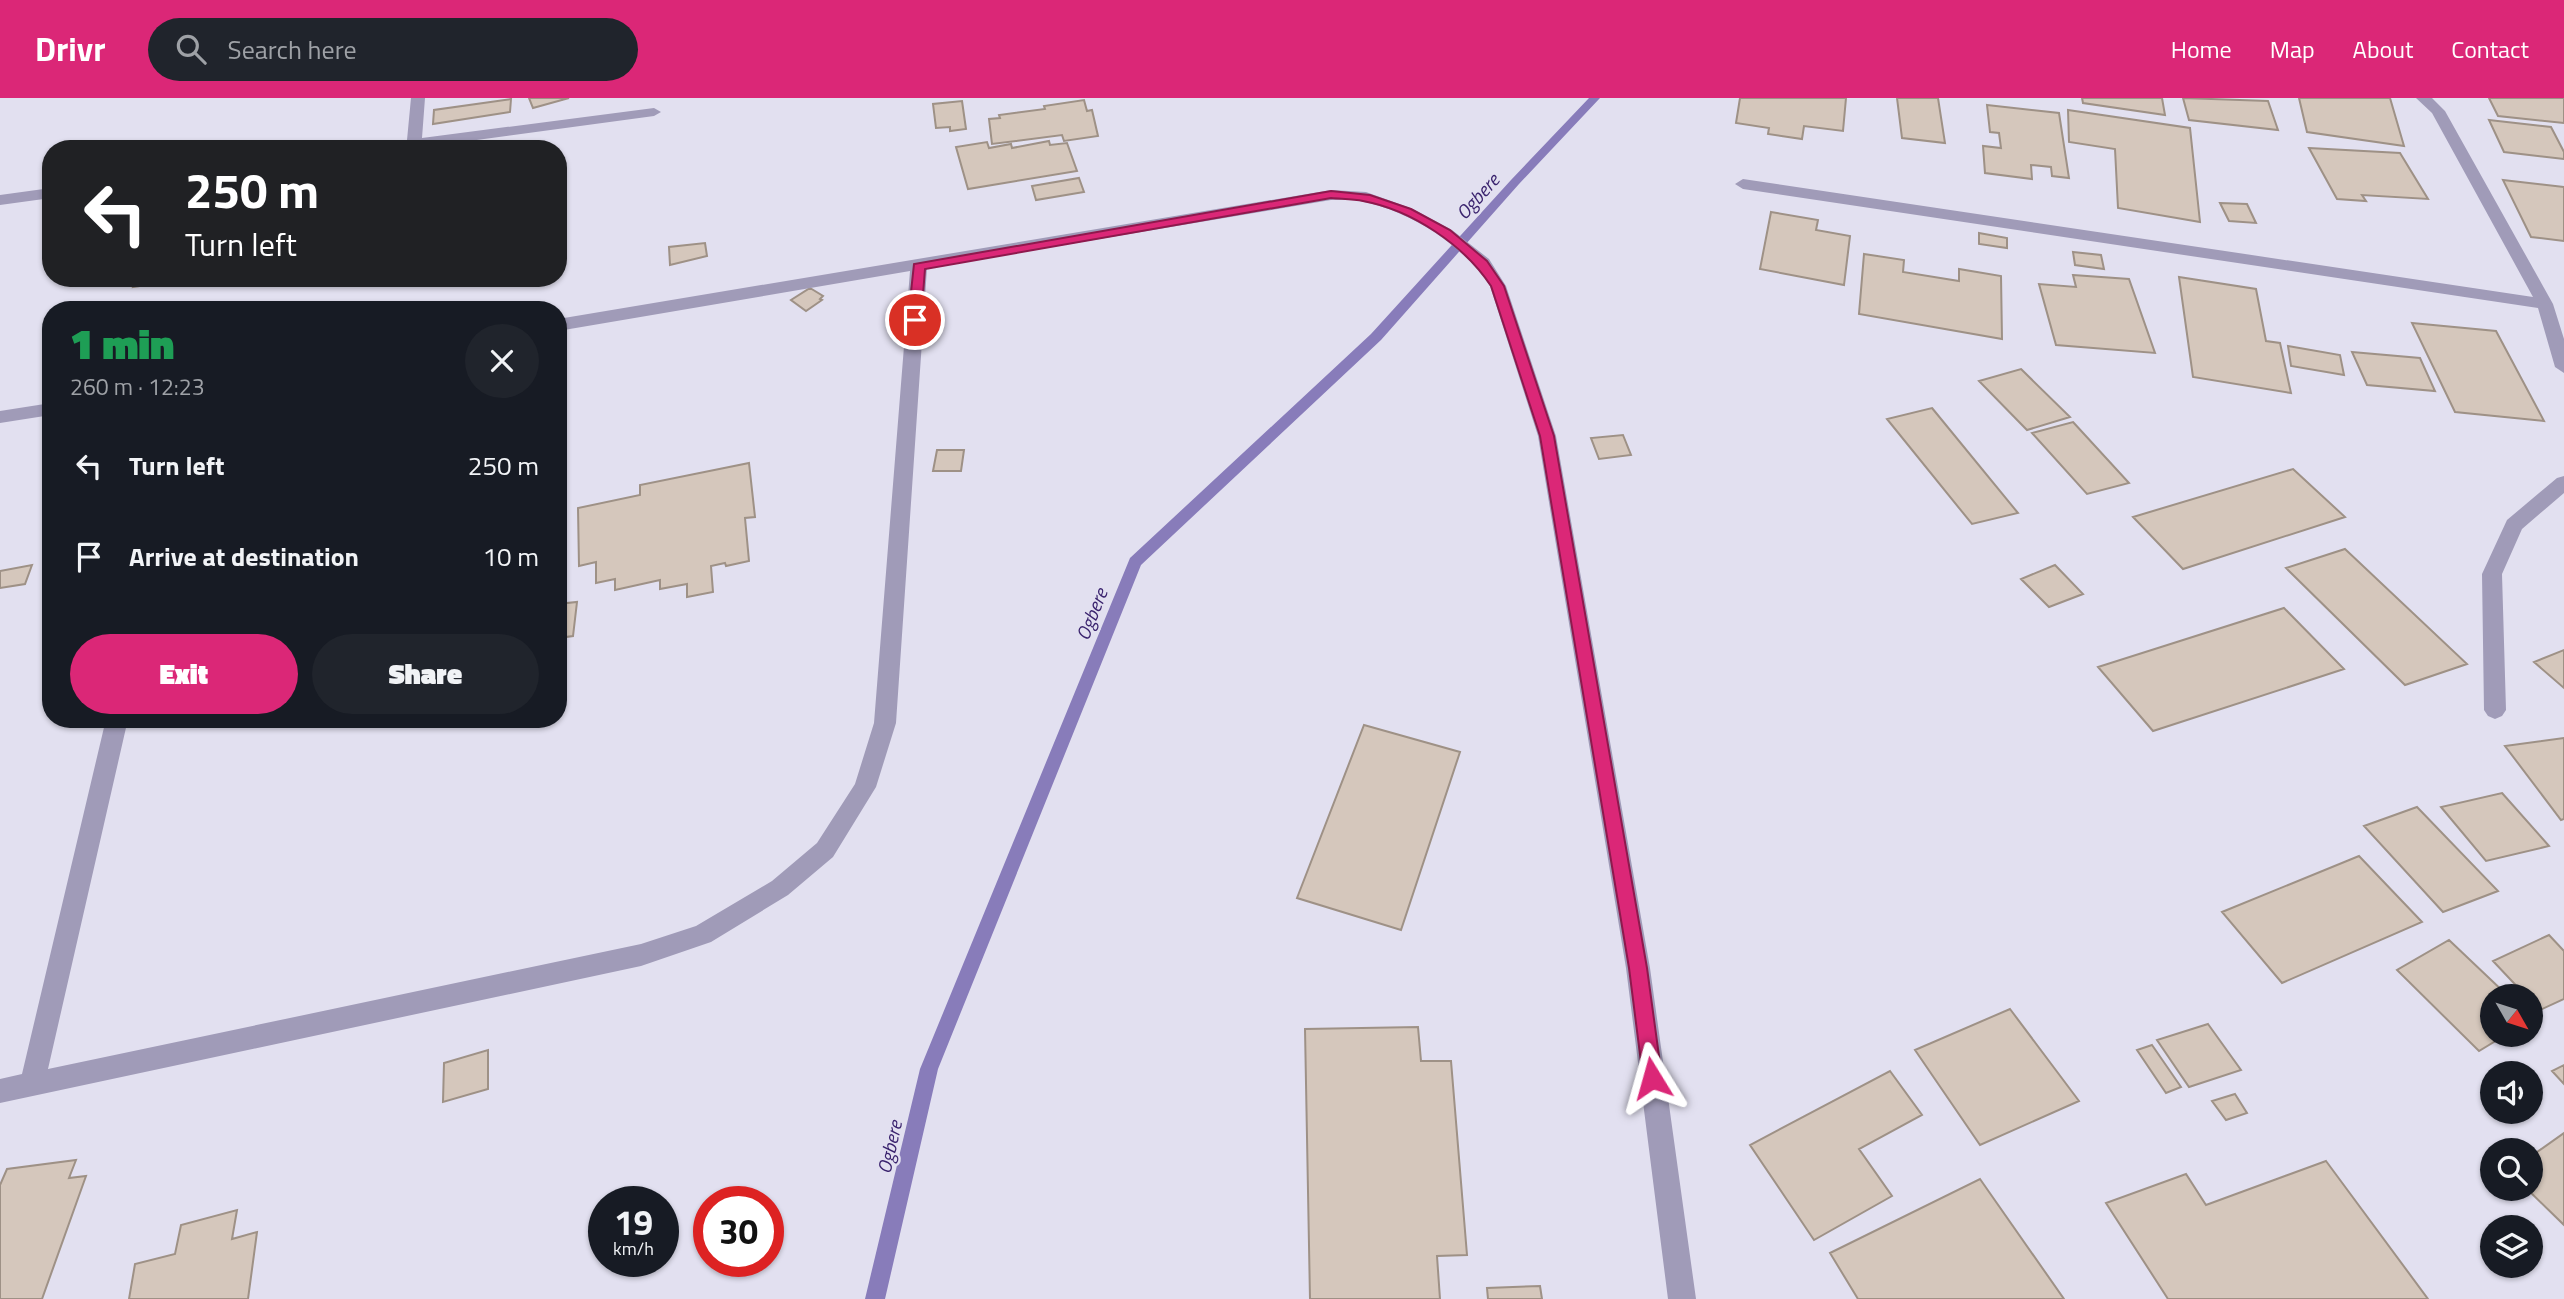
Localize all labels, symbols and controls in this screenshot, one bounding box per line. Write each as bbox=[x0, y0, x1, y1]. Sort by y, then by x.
search box bbox=[148, 18, 638, 81]
text: Drivr bbox=[35, 24, 106, 74]
icon: search bbox=[172, 30, 210, 68]
text: Search here bbox=[228, 30, 357, 69]
text: Home bbox=[2171, 31, 2232, 67]
text: Map bbox=[2270, 31, 2315, 67]
text: About bbox=[2353, 31, 2413, 67]
text: Contact bbox=[2451, 31, 2529, 67]
text: 250 m bbox=[185, 152, 319, 227]
water label: Ogbere bbox=[1448, 165, 1507, 226]
icon: left bbox=[70, 168, 161, 259]
text: Turn left bbox=[185, 220, 297, 268]
pin bbox=[885, 290, 945, 350]
icon: arrive bbox=[896, 301, 934, 339]
text: 1 min bbox=[70, 311, 174, 375]
button: close bbox=[465, 324, 539, 398]
text: 260 m · 12:23 bbox=[70, 369, 205, 404]
text: Turn left bbox=[129, 446, 224, 485]
text: 250 m bbox=[468, 446, 539, 485]
icon: left bbox=[70, 447, 108, 485]
text: Arrive at destination bbox=[129, 537, 359, 576]
text: 10 m bbox=[482, 537, 539, 576]
icon: arrive bbox=[70, 538, 108, 576]
water label: Ogbere bbox=[1068, 583, 1115, 644]
button: Exit bbox=[70, 634, 298, 714]
button: Share bbox=[312, 634, 539, 714]
north arrow bbox=[2480, 984, 2543, 1046]
map controls bbox=[2480, 984, 2543, 1278]
position arrow bbox=[1615, 1041, 1689, 1115]
button: sound bbox=[2480, 1061, 2543, 1124]
water label: Ogbere bbox=[869, 1116, 909, 1176]
button: search bbox=[2480, 1138, 2543, 1201]
speed limit sign: 30 bbox=[693, 1186, 784, 1277]
text: 19 bbox=[614, 1195, 653, 1249]
button: layers bbox=[2480, 1215, 2543, 1278]
text: km/h bbox=[613, 1235, 654, 1262]

